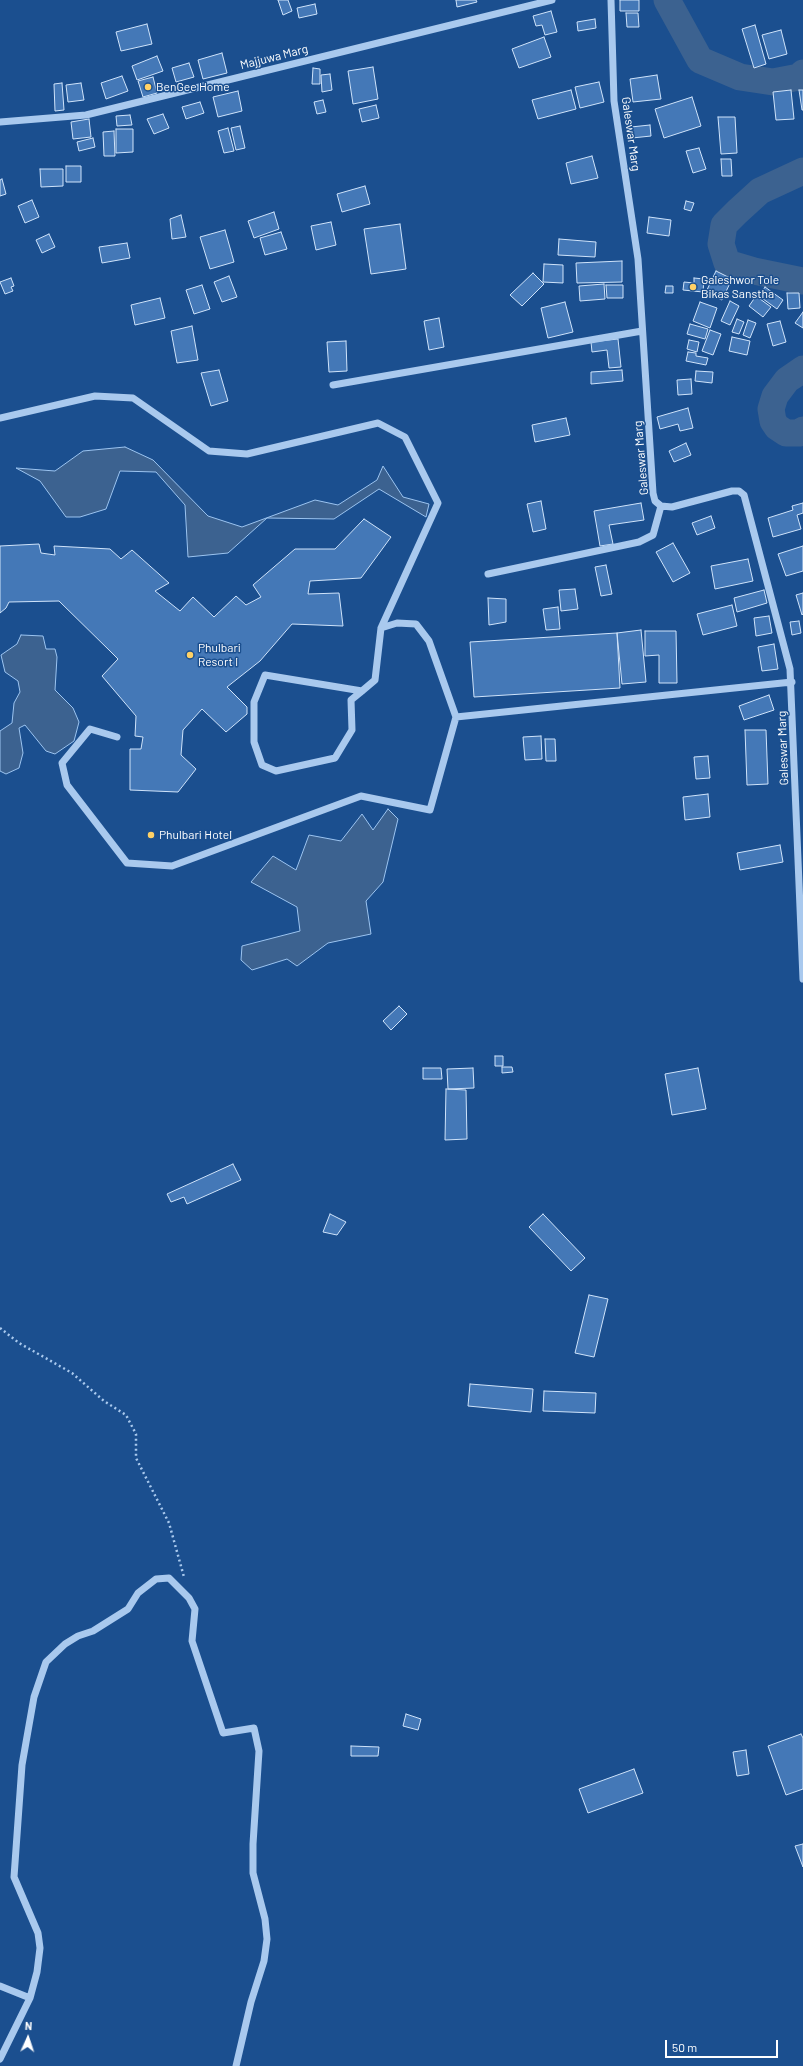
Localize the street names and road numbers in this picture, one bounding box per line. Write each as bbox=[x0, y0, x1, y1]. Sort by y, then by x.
street label: Majjuwa Marg bbox=[239, 42, 309, 72]
street label: Galeswar Marg bbox=[619, 96, 643, 172]
street label: Galeswar Marg bbox=[631, 420, 651, 496]
street label: Galeswar Marg bbox=[775, 710, 791, 786]

